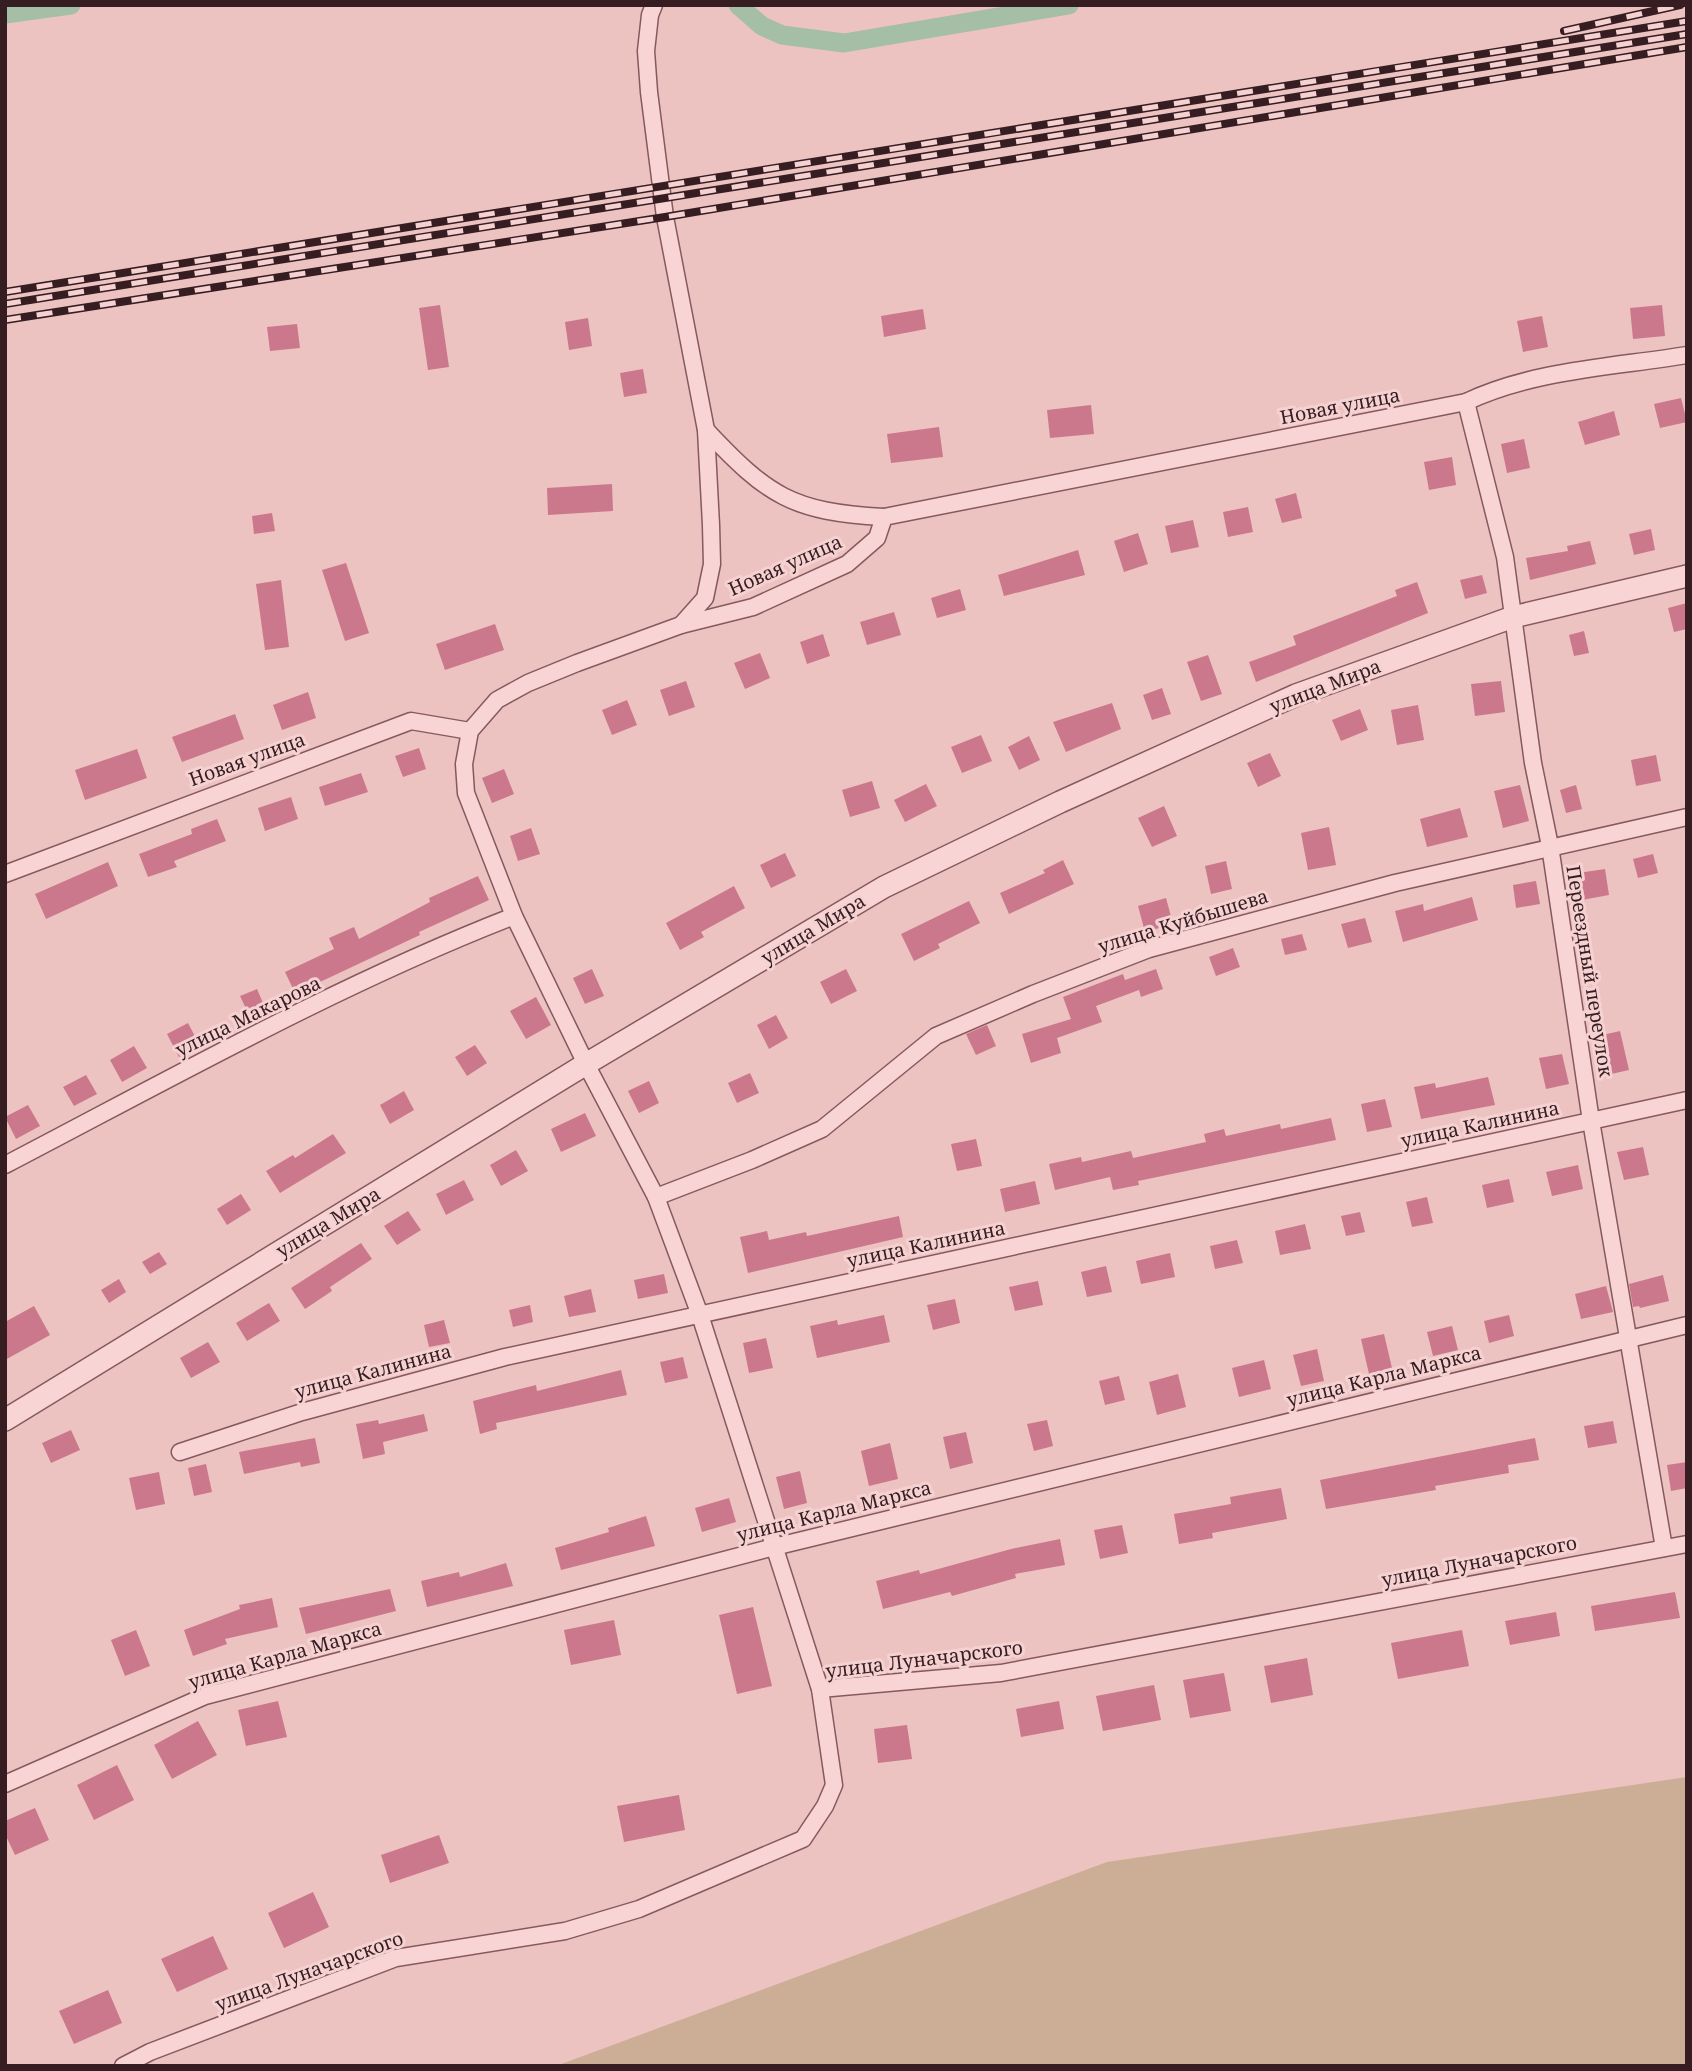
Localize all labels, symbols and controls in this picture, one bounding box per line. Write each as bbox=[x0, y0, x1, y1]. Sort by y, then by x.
street label: Новая улица bbox=[1278, 382, 1402, 430]
street label: Новая улица bbox=[724, 528, 846, 602]
street label: улица Мира bbox=[1265, 653, 1385, 719]
street label: Новая улица bbox=[185, 726, 309, 792]
street label: Переездный переулок bbox=[1560, 863, 1620, 1079]
street label: улица Куйбышева bbox=[1095, 883, 1271, 959]
street label: улица Мира bbox=[756, 888, 870, 970]
street label: улица Макарова bbox=[171, 969, 325, 1063]
street label: улица Калинина bbox=[1398, 1095, 1562, 1153]
street label: улица Мира bbox=[271, 1181, 385, 1263]
street label: улица Калинина bbox=[844, 1215, 1008, 1273]
street label: улица Калинина bbox=[292, 1338, 454, 1404]
street label: улица Карла Маркса bbox=[1284, 1339, 1484, 1413]
street label: улица Карла Маркса bbox=[734, 1474, 934, 1548]
street label: улица Луначарского bbox=[1379, 1529, 1579, 1593]
street label: улица Карла Маркса bbox=[185, 1615, 385, 1695]
street label: улица Луначарского bbox=[824, 1634, 1024, 1684]
street label: улица Луначарского bbox=[211, 1925, 407, 2017]

